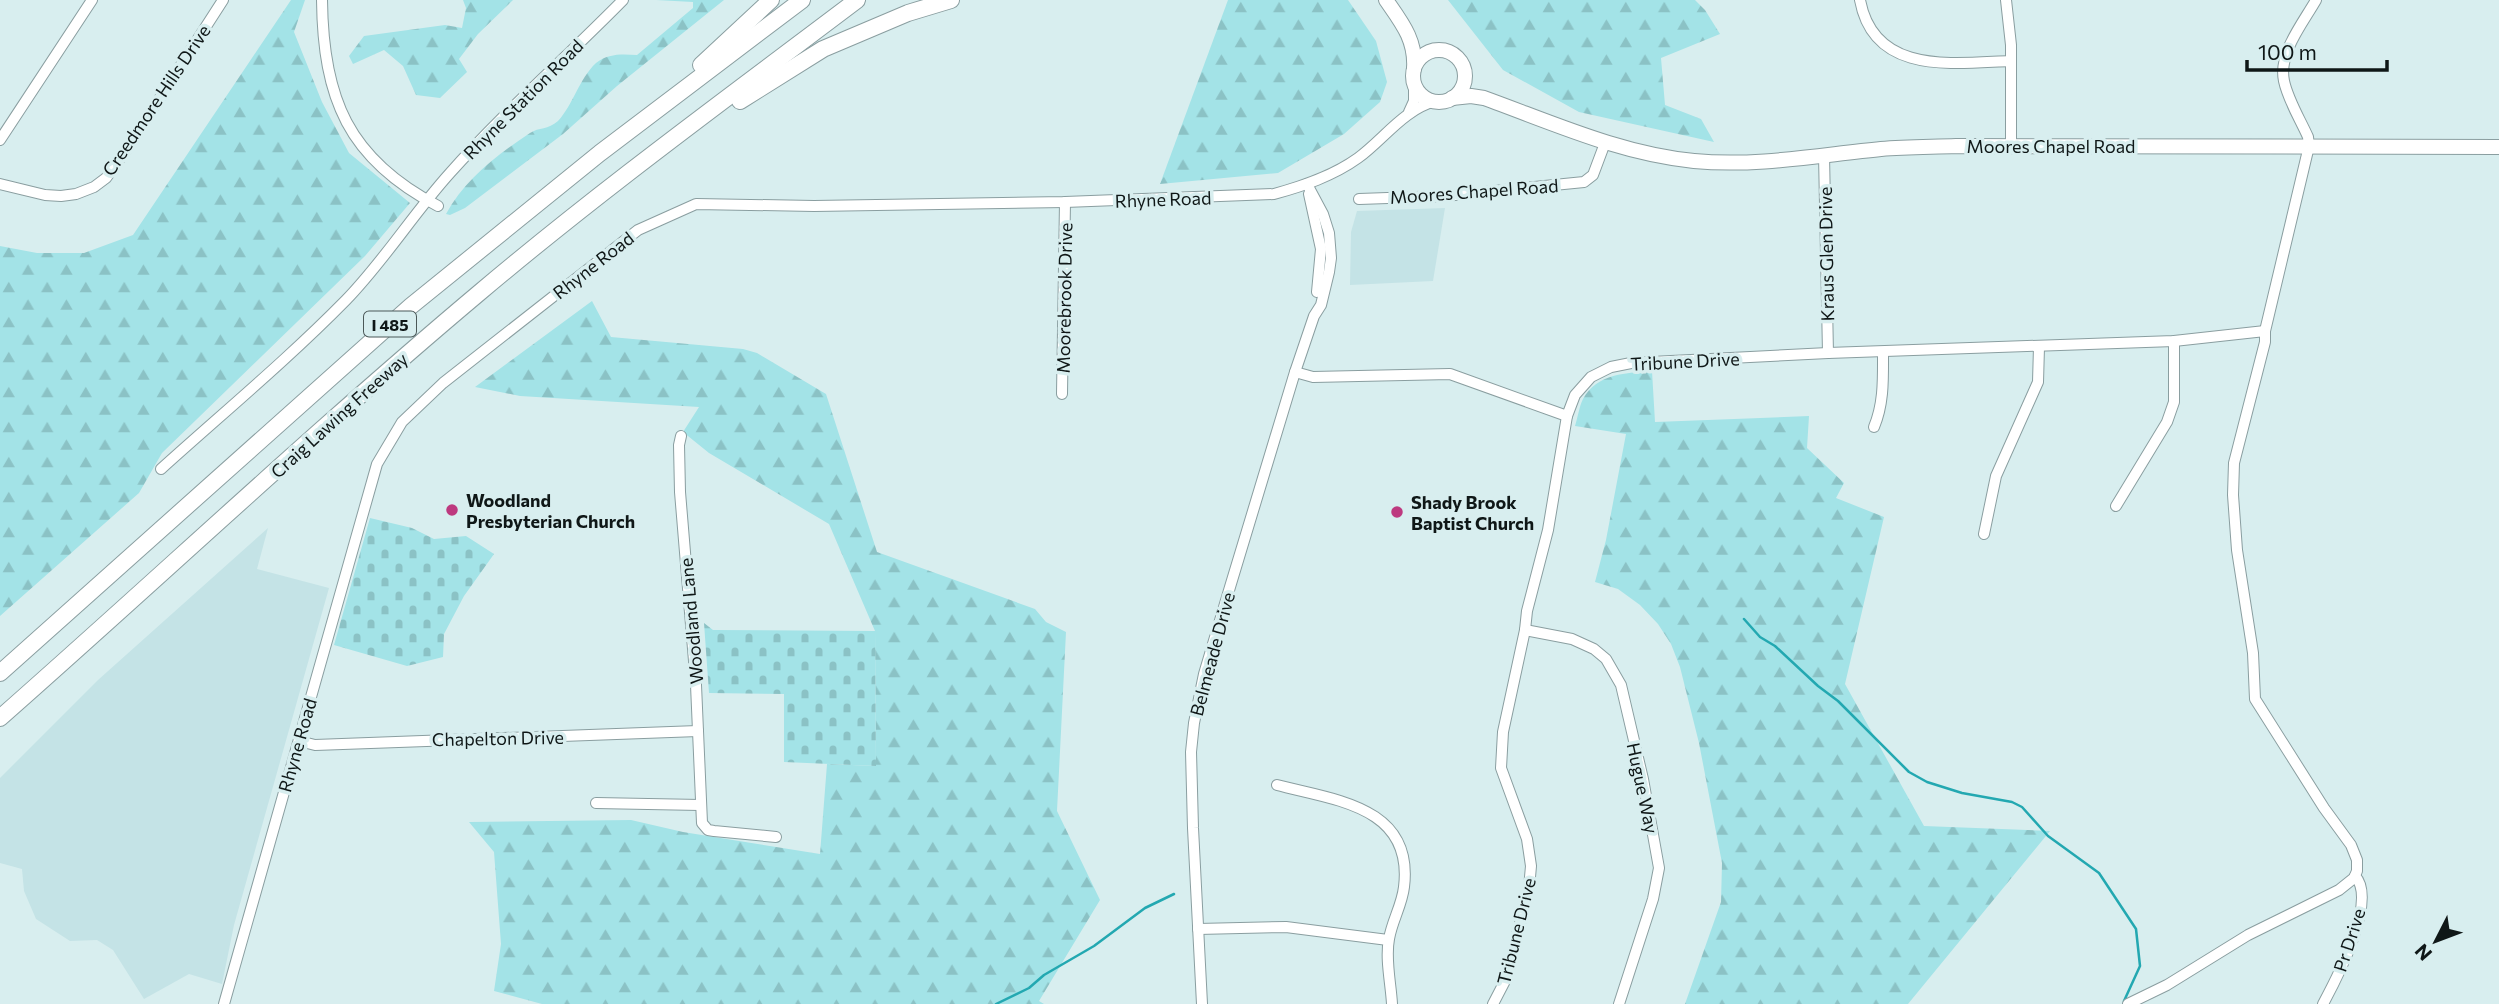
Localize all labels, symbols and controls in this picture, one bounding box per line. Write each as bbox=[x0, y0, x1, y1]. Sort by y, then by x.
street label: Creedmore Hills Drive bbox=[97, 20, 215, 180]
scale bar bbox=[2247, 28, 2387, 72]
street label: Rhyne Station Road bbox=[458, 34, 588, 164]
text: 100 m bbox=[2258, 39, 2317, 64]
street label: Moores Chapel Road bbox=[1967, 135, 2135, 157]
street label: Moores Chapel Road bbox=[1389, 174, 1559, 208]
street label: Rhyne Road bbox=[1114, 186, 1212, 212]
street label: Kraus Glen Drive bbox=[1814, 186, 1838, 322]
street label: Moorebrook Drive bbox=[1052, 222, 1076, 374]
street label: Rhyne Road bbox=[548, 227, 638, 303]
road number: I 485 bbox=[364, 312, 416, 336]
street label: Tribune Drive bbox=[1630, 347, 1740, 375]
street label: Craig Lawing Freeway bbox=[266, 348, 412, 482]
place label: Woodland Presbyterian Church bbox=[466, 489, 635, 532]
place label: Shady Brook Baptist Church bbox=[1411, 491, 1534, 534]
marker: Woodland Presbyterian Church bbox=[444, 502, 460, 518]
marker: Shady Brook Baptist Church bbox=[1389, 504, 1405, 520]
street label: Woodland Lane bbox=[675, 557, 707, 685]
street label: Belmeade Drive bbox=[1185, 590, 1239, 718]
street label: Rhyne Road bbox=[273, 695, 321, 795]
street label: Chapelton Drive bbox=[432, 726, 564, 750]
street label: Hugue Way bbox=[1623, 741, 1663, 835]
street label: Tribune Drive bbox=[1492, 875, 1540, 987]
street label: Pr Drive bbox=[2328, 905, 2370, 975]
north arrow bbox=[2401, 906, 2471, 976]
text: N bbox=[2410, 940, 2436, 966]

